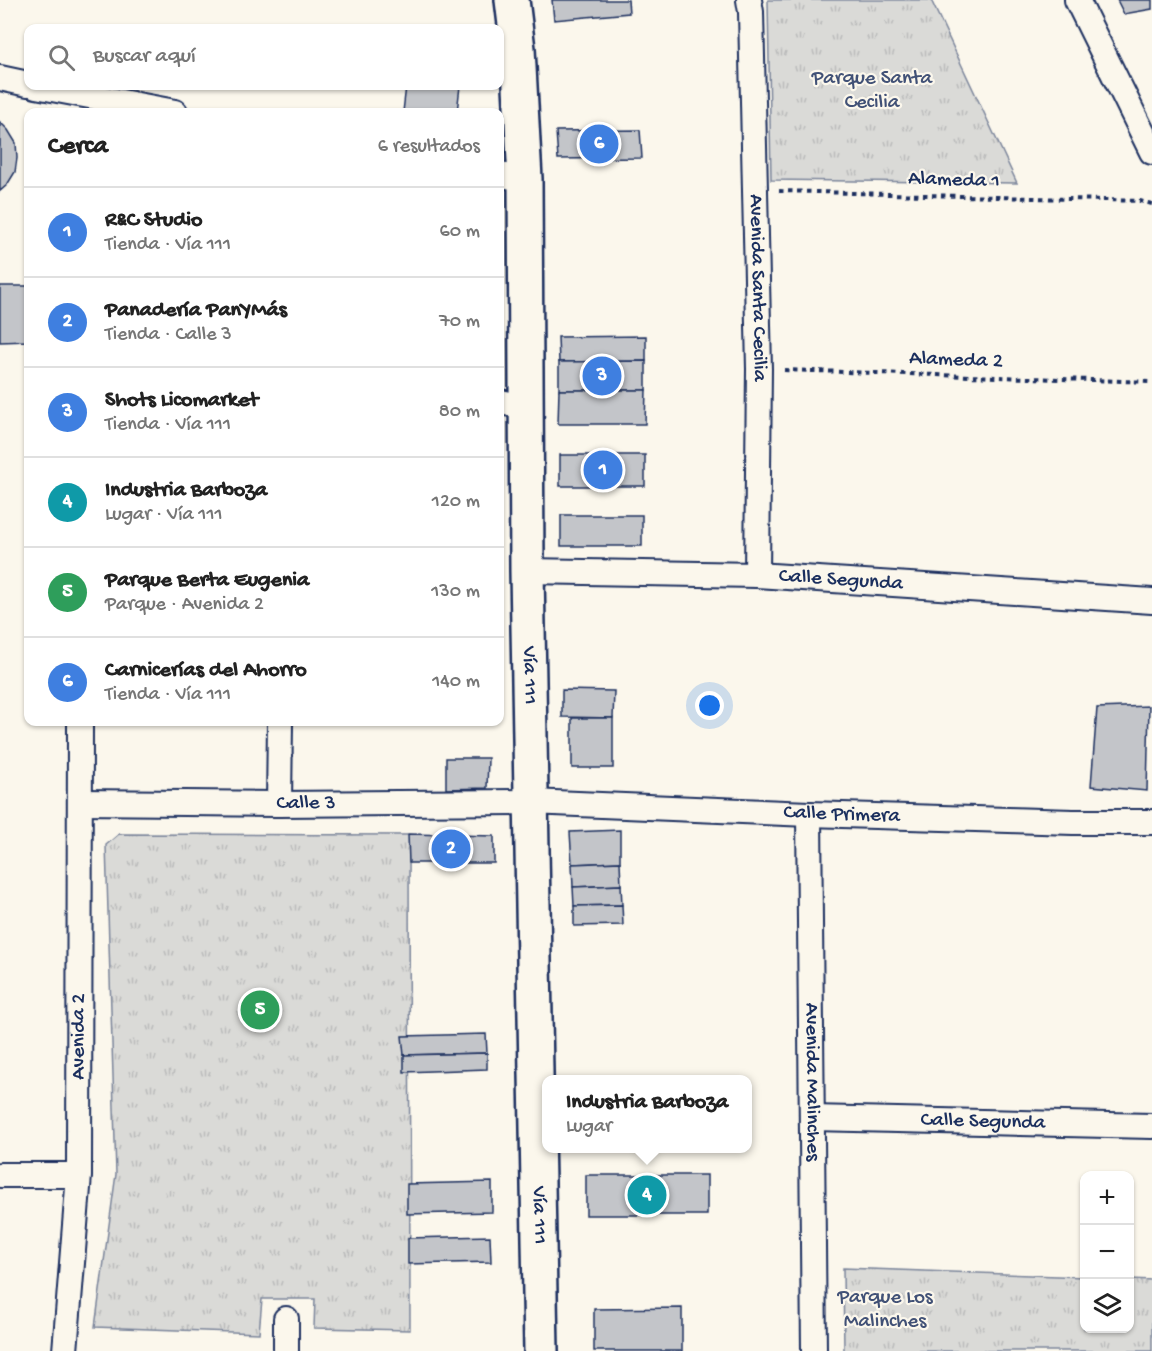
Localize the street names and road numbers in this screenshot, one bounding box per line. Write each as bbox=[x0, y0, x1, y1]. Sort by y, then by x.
street label: Alameda 1 bbox=[908, 167, 1000, 195]
street label: Avenida Santa Cecilia bbox=[743, 194, 772, 383]
street label: Alameda 2 bbox=[909, 347, 1003, 375]
street label: Calle Segunda bbox=[778, 564, 905, 597]
street label: Vía 111 bbox=[516, 645, 542, 705]
street label: Calle 3 bbox=[276, 791, 336, 817]
street label: Calle Primera bbox=[783, 800, 902, 829]
street label: Avenida 2 bbox=[67, 993, 92, 1080]
street label: Avenida Malinches bbox=[798, 1003, 825, 1163]
street label: Calle Segunda bbox=[920, 1108, 1047, 1136]
street label: Vía 111 bbox=[526, 1185, 552, 1245]

